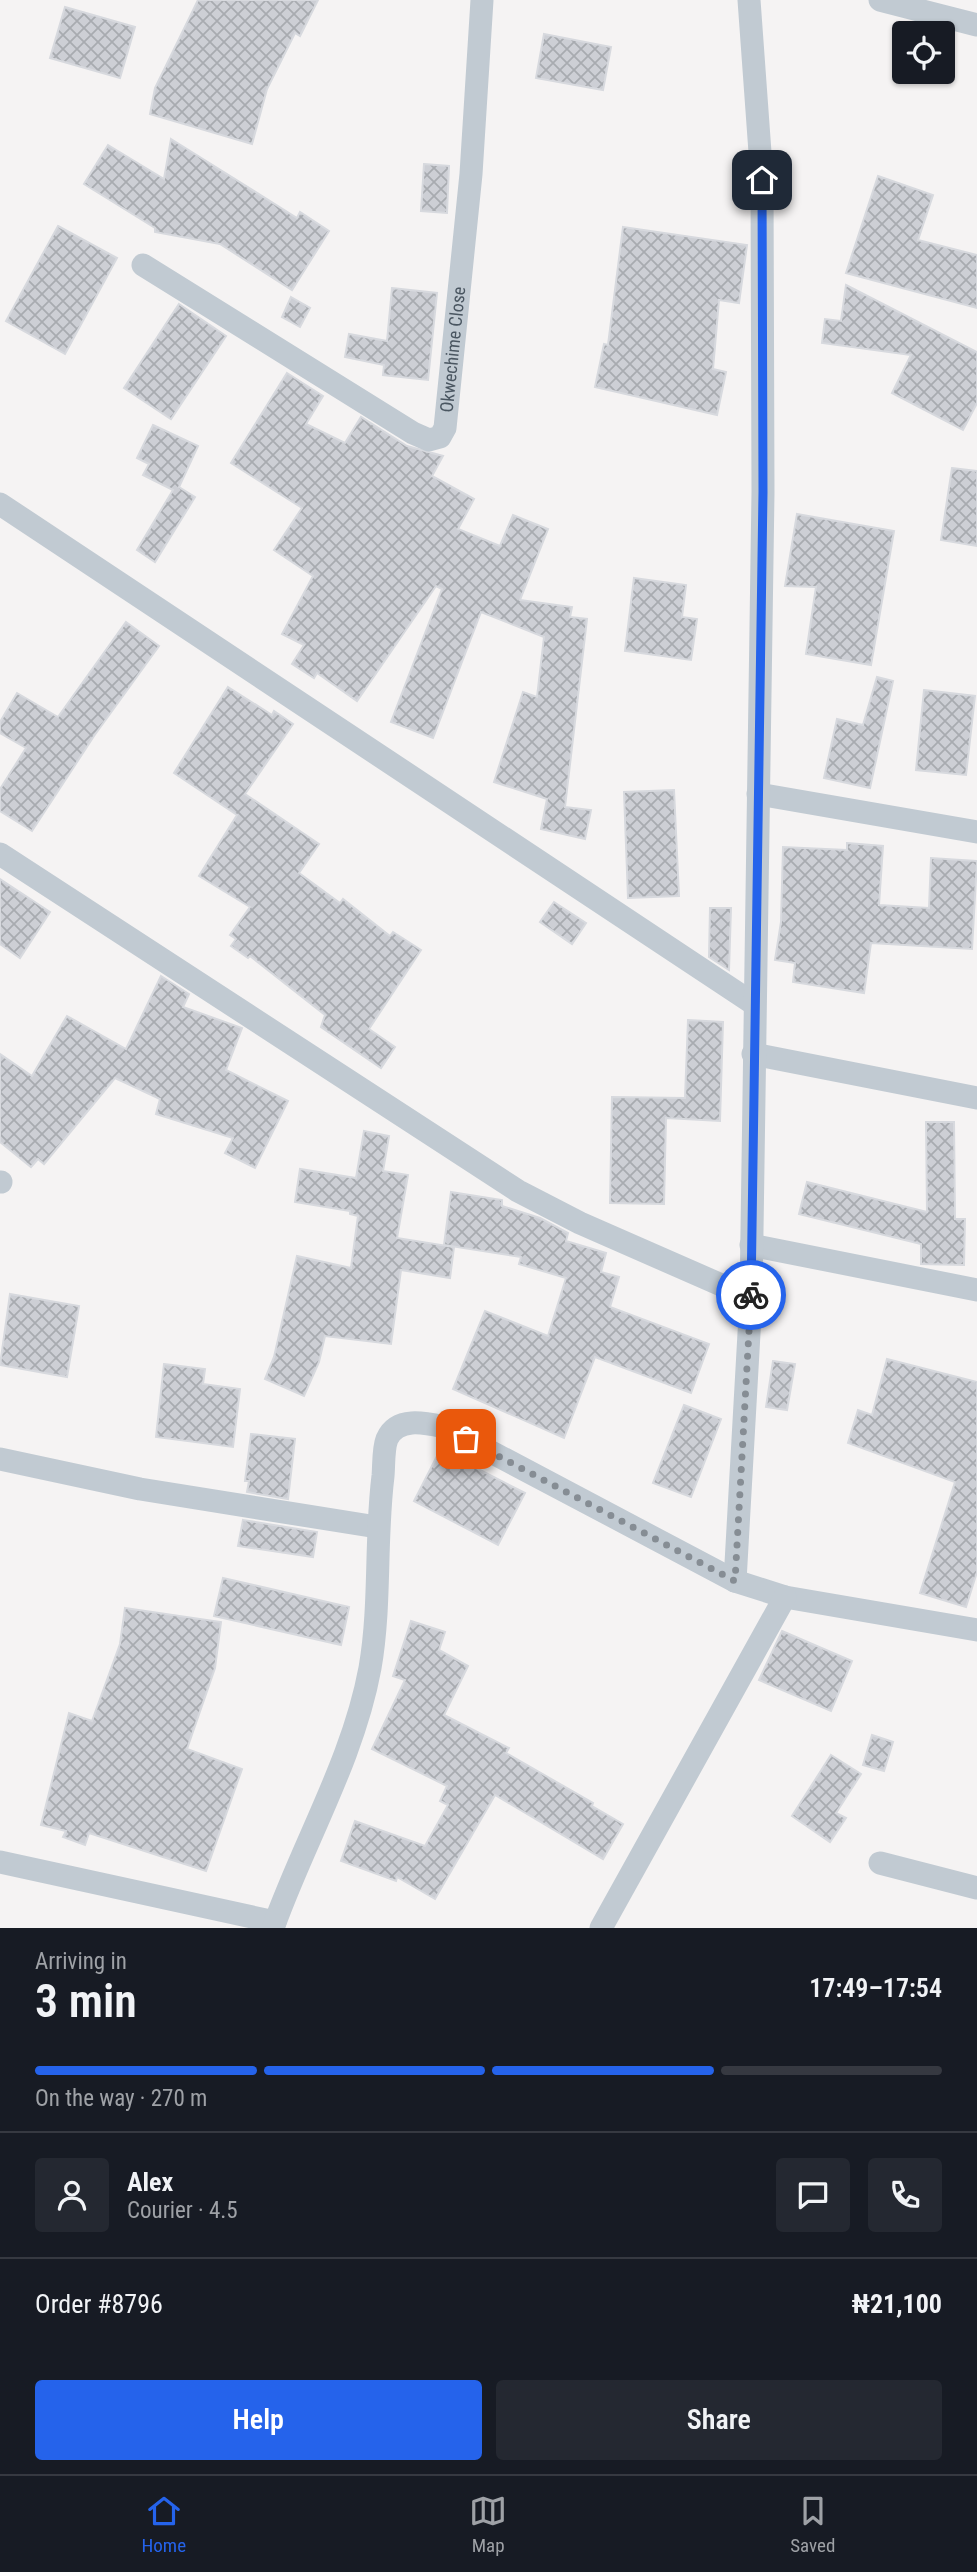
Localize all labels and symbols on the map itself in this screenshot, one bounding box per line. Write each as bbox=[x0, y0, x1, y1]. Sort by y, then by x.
pin bbox=[732, 150, 792, 210]
street label: Okwechime Close bbox=[436, 286, 469, 413]
courier bbox=[716, 1260, 786, 1330]
pin bbox=[436, 1409, 496, 1469]

